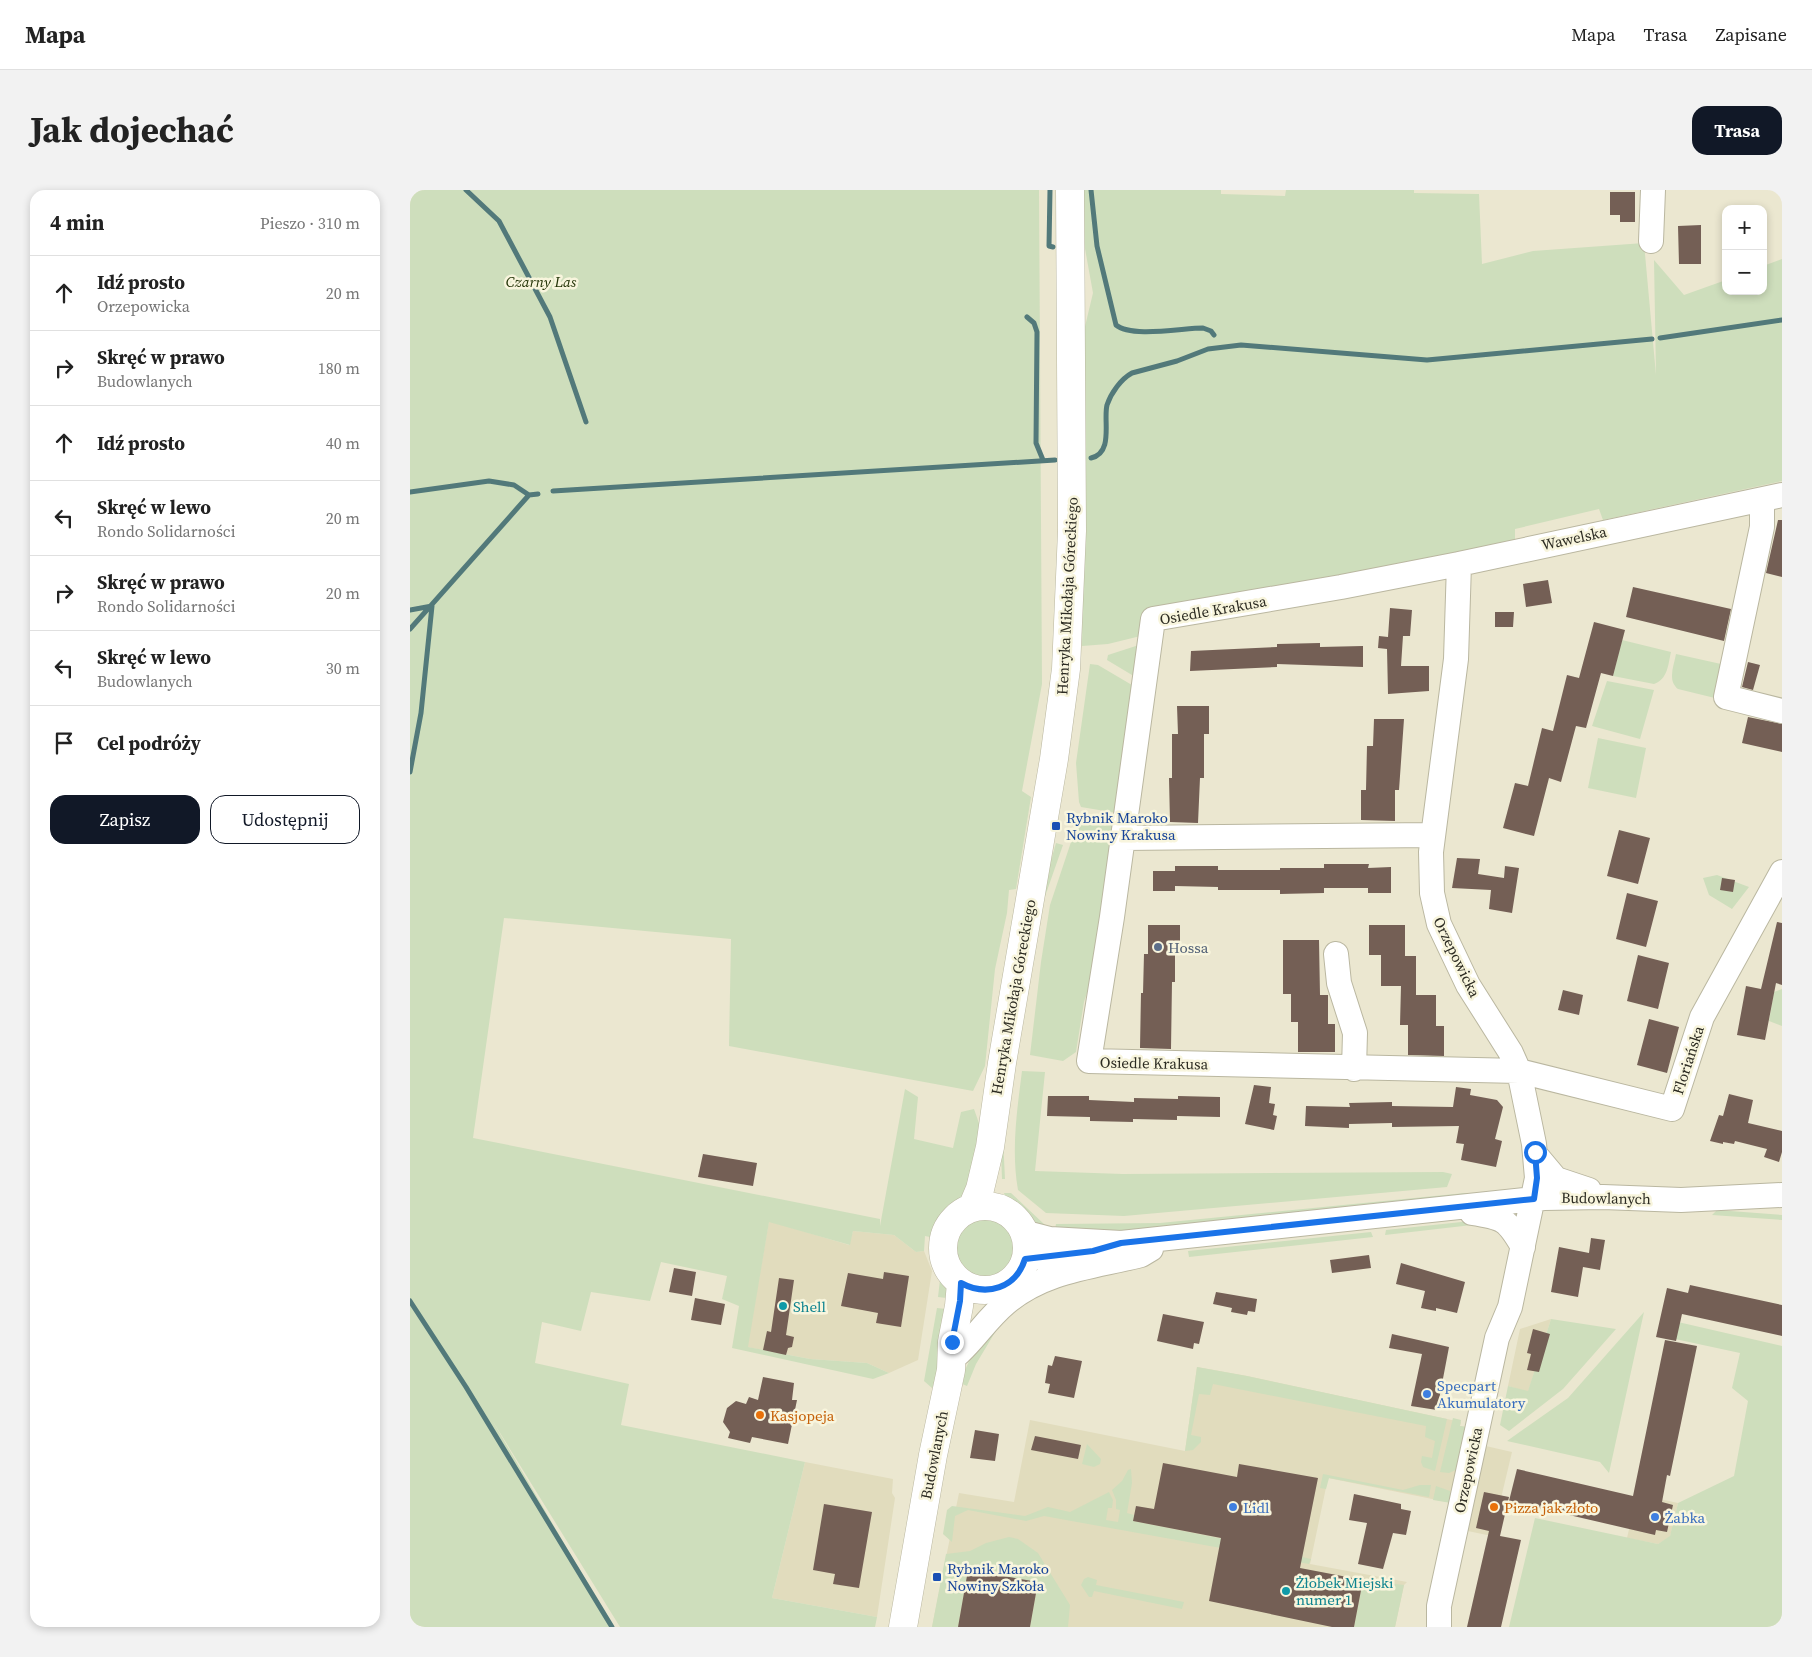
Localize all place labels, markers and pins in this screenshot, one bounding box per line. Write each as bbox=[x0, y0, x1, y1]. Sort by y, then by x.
place label: Rybnik Maroko Nowiny Krakusa bbox=[1066, 807, 1176, 845]
marker: Rybnik Maroko Nowiny Krakusa bbox=[1050, 820, 1062, 832]
place label: Hossa bbox=[1168, 937, 1209, 958]
marker: Hossa bbox=[1152, 941, 1164, 953]
place label: Shell bbox=[793, 1296, 827, 1317]
marker: Shell bbox=[777, 1300, 789, 1312]
place label: Specpart Akumulatory bbox=[1437, 1375, 1526, 1413]
marker: Specpart Akumulatory bbox=[1421, 1388, 1433, 1400]
place label: Kasjopeja bbox=[770, 1405, 835, 1426]
marker: Kasjopeja bbox=[754, 1409, 766, 1421]
place label: Lidl bbox=[1243, 1497, 1270, 1518]
place label: Pizza jak złoto bbox=[1504, 1497, 1598, 1518]
marker: Lidl bbox=[1227, 1501, 1239, 1513]
marker: Pizza jak złoto bbox=[1488, 1501, 1500, 1513]
place label: Żabka bbox=[1665, 1507, 1706, 1528]
marker: Żabka bbox=[1649, 1511, 1661, 1523]
place label: Rybnik Maroko Nowiny Szkoła bbox=[947, 1558, 1049, 1596]
marker: Rybnik Maroko Nowiny Szkoła bbox=[931, 1571, 943, 1583]
place label: Żłobek Miejski numer 1 bbox=[1296, 1572, 1394, 1610]
marker: Żłobek Miejski numer 1 bbox=[1280, 1585, 1292, 1597]

